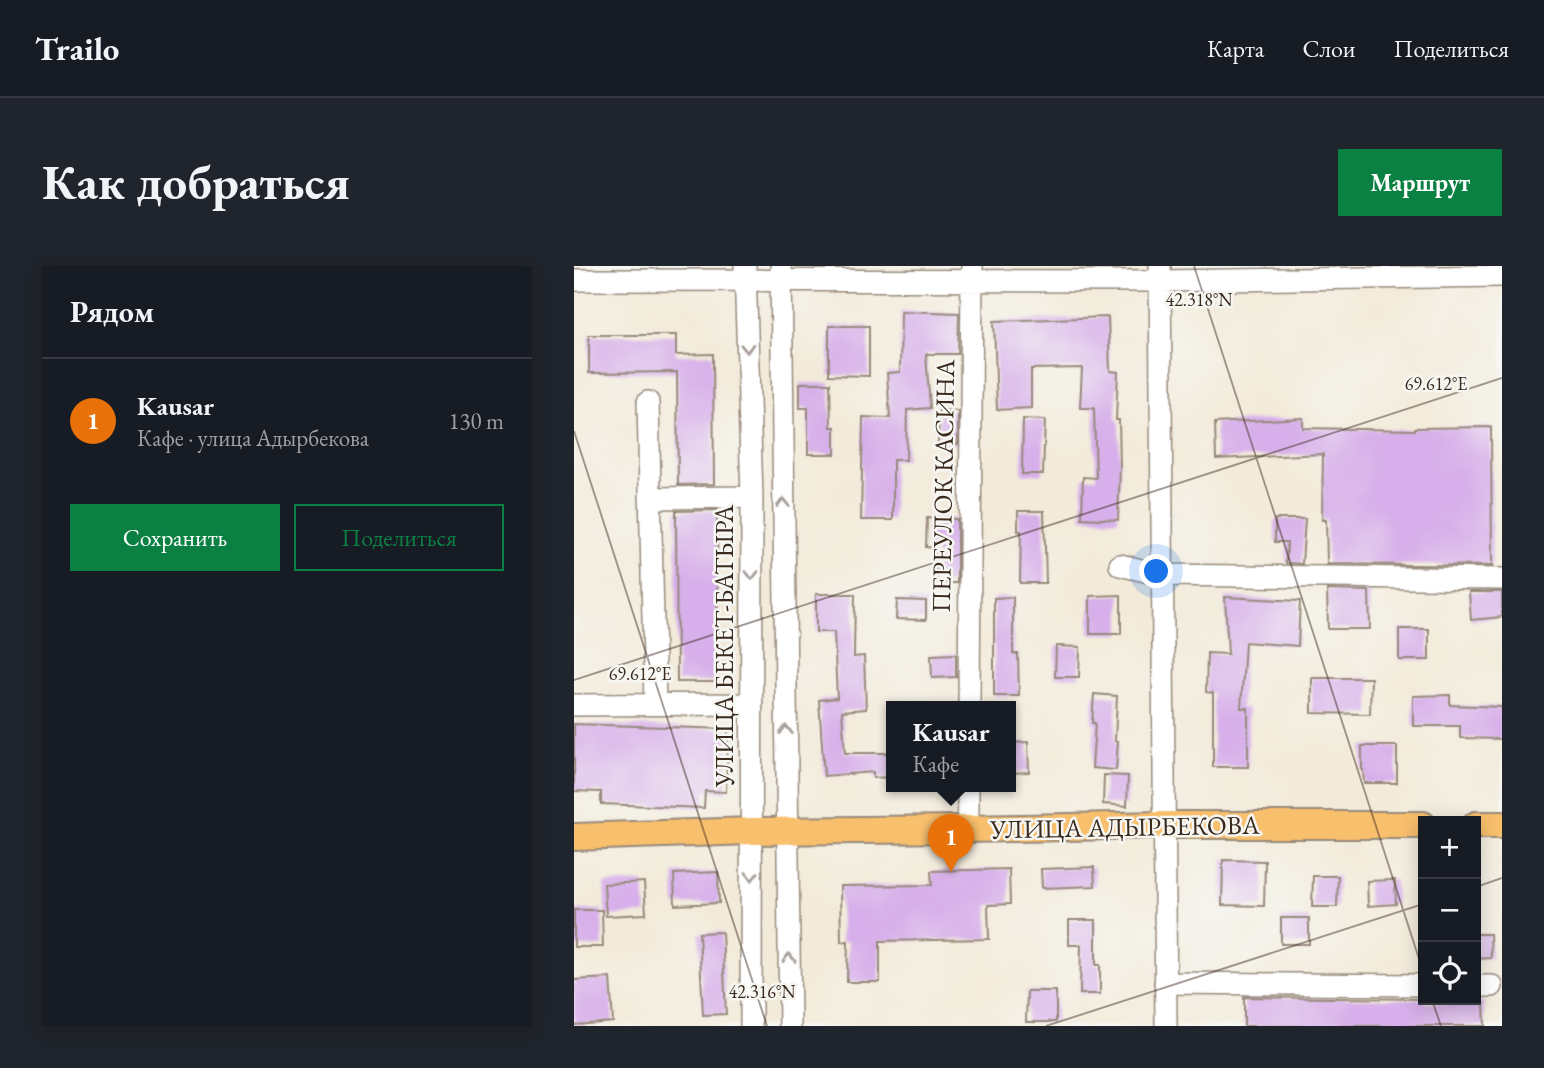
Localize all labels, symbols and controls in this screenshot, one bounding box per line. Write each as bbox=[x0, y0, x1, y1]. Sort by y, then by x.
text: Trailo bbox=[35, 27, 119, 70]
text: Карта bbox=[1207, 33, 1264, 64]
text: Слои bbox=[1302, 33, 1356, 64]
text: Поделиться bbox=[1394, 33, 1509, 64]
button: Маршрут bbox=[1338, 149, 1502, 216]
text: Как добраться bbox=[42, 150, 350, 214]
text: 42.318°N bbox=[1166, 288, 1233, 311]
text: Рядом bbox=[70, 292, 154, 331]
one-way arrow bbox=[740, 343, 755, 354]
street label: ПЕРЕУЛОК КАСИНА bbox=[924, 358, 962, 613]
text: 69.612°E bbox=[1405, 372, 1467, 395]
text: Kausar bbox=[137, 389, 214, 423]
text: 1 bbox=[87, 406, 99, 436]
text: 130 m bbox=[448, 406, 504, 436]
text: Кафе · улица Адырбекова bbox=[137, 423, 369, 453]
one-way arrow bbox=[775, 497, 791, 508]
button: Сохранить bbox=[70, 504, 280, 571]
button: Поделиться bbox=[294, 504, 504, 571]
street label: УЛИЦА БЕКЕТ-БАТЫРА bbox=[707, 504, 741, 788]
your location bbox=[1139, 554, 1173, 588]
one-way arrow bbox=[744, 571, 760, 581]
text: 69.612°E bbox=[609, 662, 671, 685]
popup bbox=[886, 701, 1016, 792]
text: Kausar bbox=[912, 715, 990, 749]
one-way arrow bbox=[778, 725, 794, 735]
text: Кафе bbox=[912, 749, 959, 779]
street label: УЛИЦА АДЫРБЕКОВА bbox=[989, 808, 1261, 846]
pin: 1 bbox=[928, 814, 974, 872]
map controls bbox=[1418, 816, 1481, 1005]
button: + bbox=[1418, 816, 1481, 879]
one-way arrow bbox=[744, 872, 760, 882]
button: − bbox=[1418, 879, 1481, 942]
button: locate bbox=[1418, 942, 1481, 1005]
one-way arrow bbox=[781, 952, 796, 963]
text: 42.316°N bbox=[729, 980, 796, 1003]

